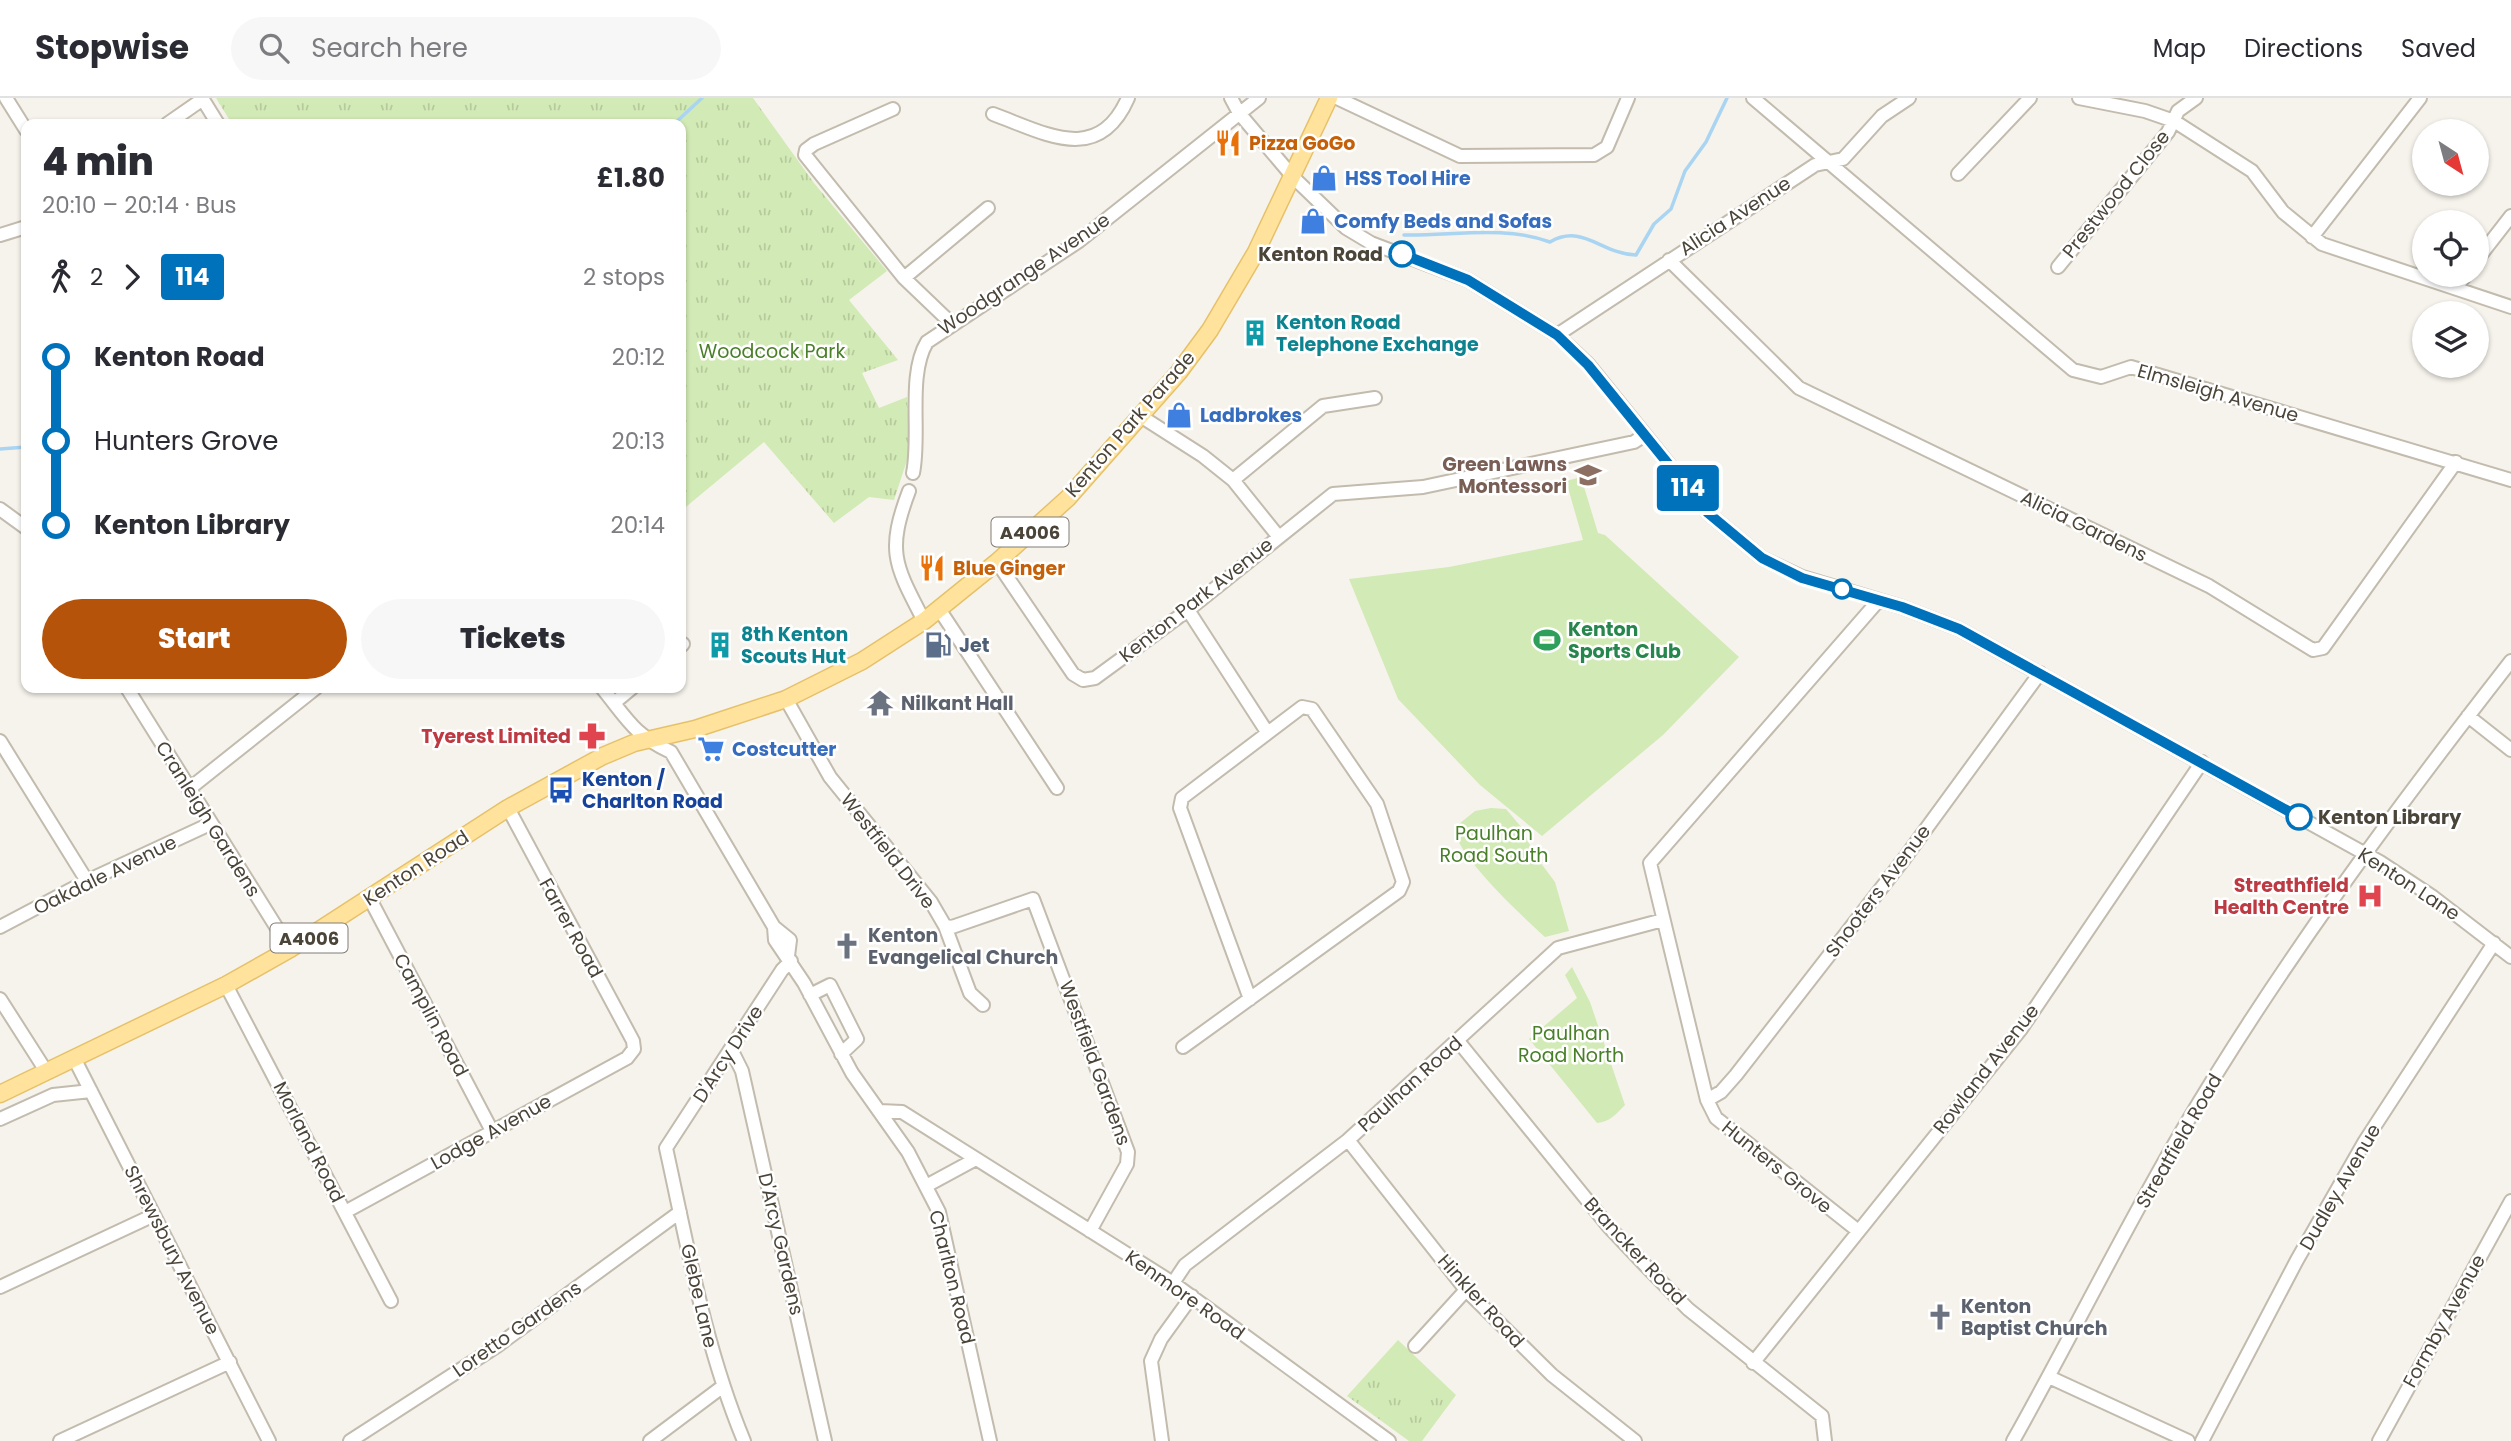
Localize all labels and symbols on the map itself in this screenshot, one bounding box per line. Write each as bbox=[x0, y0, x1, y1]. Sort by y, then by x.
north arrow bbox=[2412, 119, 2488, 196]
street label: Prestwood Close bbox=[2056, 124, 2176, 264]
restaurant icon: Pizza GoGo bbox=[1213, 128, 1243, 158]
place label: Pizza GoGo bbox=[1249, 130, 1355, 157]
shop icon: HSS Tool Hire bbox=[1309, 163, 1339, 193]
place label: HSS Tool Hire bbox=[1345, 165, 1471, 192]
street label: Alicia Avenue bbox=[1674, 170, 1796, 262]
street label: Woodgrange Avenue bbox=[933, 206, 1115, 342]
shop icon: Comfy Beds and Sofas bbox=[1298, 206, 1328, 236]
place label: Comfy Beds and Sofas bbox=[1334, 208, 1552, 235]
place label: Kenton Road bbox=[1258, 241, 1383, 268]
marker: Kenton Road bbox=[1389, 241, 1415, 267]
place label: Kenton Road Telephone Exchange bbox=[1276, 309, 1479, 358]
building icon: Kenton Road Telephone Exchange bbox=[1240, 318, 1270, 348]
park label: Woodcock Park bbox=[699, 338, 845, 365]
street label: Kenton Park Parade bbox=[1059, 345, 1201, 503]
street label: Elmsleigh Avenue bbox=[2134, 357, 2302, 429]
shop icon: Ladbrokes bbox=[1164, 400, 1194, 430]
place label: Ladbrokes bbox=[1200, 402, 1302, 429]
place label: Green Lawns Montessori bbox=[1442, 451, 1567, 500]
school or university icon: Green Lawns Montessori bbox=[1573, 460, 1603, 490]
line badge: 114 bbox=[1648, 465, 1728, 511]
street label: Alicia Gardens bbox=[2016, 484, 2152, 568]
road number: A4006 bbox=[992, 518, 1068, 546]
street label: Kenton Park Avenue bbox=[1113, 531, 1279, 669]
restaurant icon: Blue Ginger bbox=[917, 553, 947, 583]
place label: Blue Ginger bbox=[953, 555, 1065, 582]
unlabelled marker bbox=[1832, 579, 1852, 599]
place label: Kenton Sports Club bbox=[1568, 616, 1681, 665]
place label: 8th Kenton Scouts Hut bbox=[741, 621, 848, 670]
sports icon: Kenton Sports Club bbox=[1532, 625, 1562, 655]
building icon: 8th Kenton Scouts Hut bbox=[705, 630, 735, 660]
fuel station icon: Jet bbox=[923, 630, 953, 660]
place label: Jet bbox=[959, 632, 990, 659]
temple icon: Nilkant Hall bbox=[865, 688, 895, 718]
place label: Nilkant Hall bbox=[901, 690, 1014, 717]
pharmacy icon: Tyerest Limited bbox=[577, 721, 607, 751]
place label: Tyerest Limited bbox=[421, 723, 571, 750]
supermarket icon: Costcutter bbox=[696, 734, 726, 764]
street label: Cranleigh Gardens bbox=[149, 736, 267, 902]
place label: Costcutter bbox=[732, 736, 836, 763]
place label: Kenton / Charlton Road bbox=[582, 766, 723, 815]
bus stop icon: Kenton / Charlton Road bbox=[546, 775, 576, 805]
street label: Westfield Drive bbox=[834, 787, 942, 915]
marker: Kenton Library bbox=[2286, 804, 2312, 830]
place label: Kenton Library bbox=[2318, 804, 2462, 831]
street label: Shooters Avenue bbox=[1819, 819, 1937, 963]
park label: Paulhan Road South bbox=[1439, 820, 1549, 869]
street label: Kenton Road bbox=[358, 824, 474, 912]
street label: Oakdale Avenue bbox=[29, 829, 181, 921]
street label: Kenton Lane bbox=[2353, 841, 2465, 927]
place label: Streathfield Health Centre bbox=[2214, 872, 2349, 921]
street label: Farrer Road bbox=[533, 873, 609, 983]
hospital icon: Streathfield Health Centre bbox=[2355, 881, 2385, 911]
place label: Kenton Evangelical Church bbox=[868, 922, 1058, 971]
road number: A4006 bbox=[270, 924, 348, 952]
church icon: Kenton Evangelical Church bbox=[832, 931, 862, 961]
street label: Camplin Road bbox=[387, 949, 475, 1081]
street label: Westfield Gardens bbox=[1053, 977, 1137, 1149]
street label: Rowland Avenue bbox=[1927, 998, 2045, 1140]
street label: D'Arcy Drive bbox=[686, 1000, 770, 1108]
park label: Paulhan Road North bbox=[1518, 1020, 1624, 1069]
street label: Paulhan Road bbox=[1352, 1030, 1468, 1138]
street label: Streatfield Road bbox=[2129, 1069, 2229, 1213]
street label: Morland Road bbox=[267, 1077, 351, 1207]
street label: Lodge Avenue bbox=[426, 1088, 556, 1176]
street label: Hunters Grove bbox=[1716, 1114, 1838, 1220]
street label: Dudley Avenue bbox=[2293, 1119, 2387, 1255]
street label: Shrewsbury Avenue bbox=[118, 1161, 226, 1339]
street label: D'Arcy Gardens bbox=[752, 1170, 810, 1318]
street label: Brancker Road bbox=[1578, 1191, 1692, 1311]
street label: Charlton Road bbox=[922, 1207, 982, 1347]
street label: Glebe Lane bbox=[674, 1241, 724, 1351]
street label: Kenmore Road bbox=[1120, 1244, 1250, 1346]
street label: Hinkler Road bbox=[1432, 1248, 1530, 1354]
street label: Formby Avenue bbox=[2396, 1250, 2492, 1392]
street label: Loretto Gardens bbox=[447, 1274, 587, 1384]
place label: Kenton Baptist Church bbox=[1961, 1293, 2108, 1342]
church icon: Kenton Baptist Church bbox=[1925, 1302, 1955, 1332]

